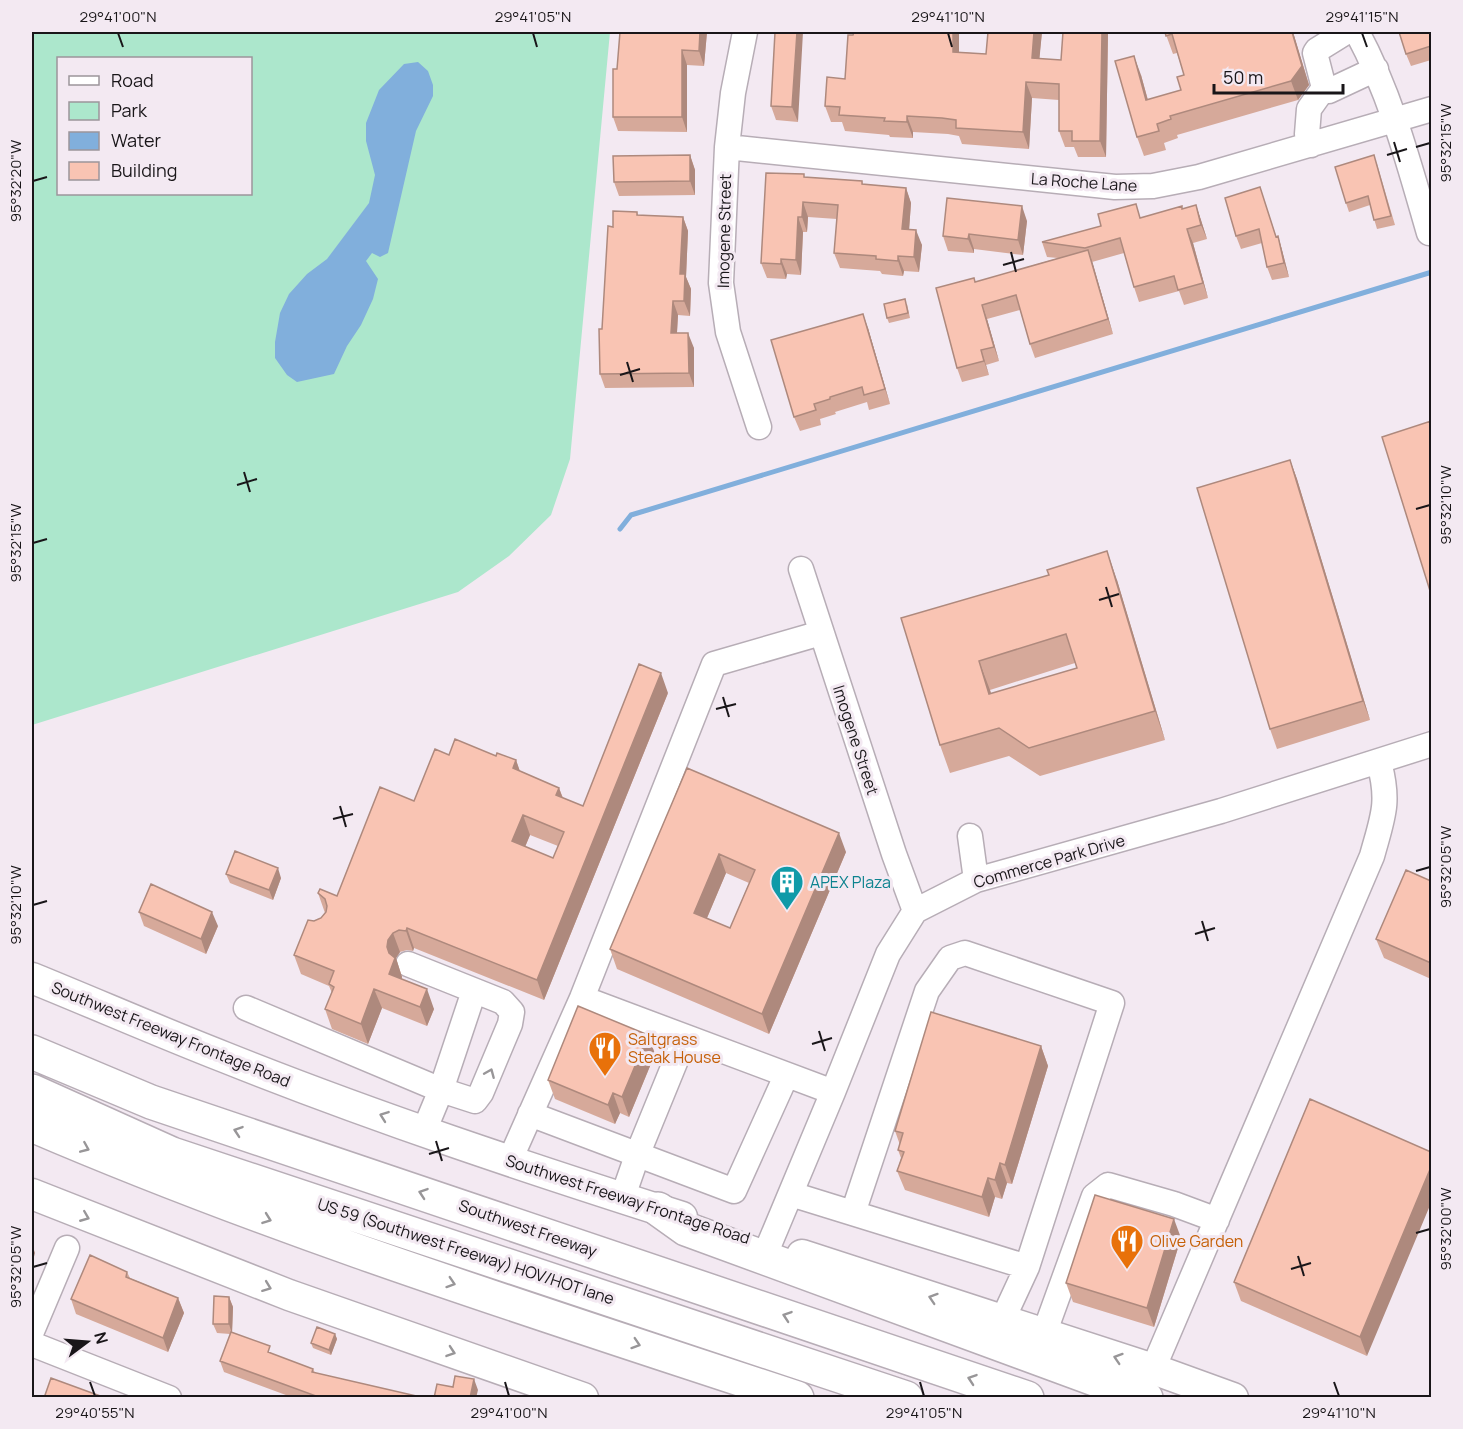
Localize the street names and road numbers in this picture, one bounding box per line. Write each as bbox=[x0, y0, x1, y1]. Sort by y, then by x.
street label: La Roche Lane bbox=[1030, 167, 1138, 197]
street label: Imogene Street bbox=[712, 174, 736, 288]
street label: Imogene Street bbox=[828, 682, 884, 798]
street label: Commerce Park Drive bbox=[971, 829, 1127, 893]
street label: Southwest Freeway Frontage Road bbox=[48, 976, 294, 1092]
street label: Southwest Freeway Frontage Road bbox=[503, 1150, 753, 1248]
street label: US 59 (Southwest Freeway) HOV/HOT lane bbox=[315, 1192, 617, 1310]
street label: Southwest Freeway bbox=[456, 1195, 600, 1261]

